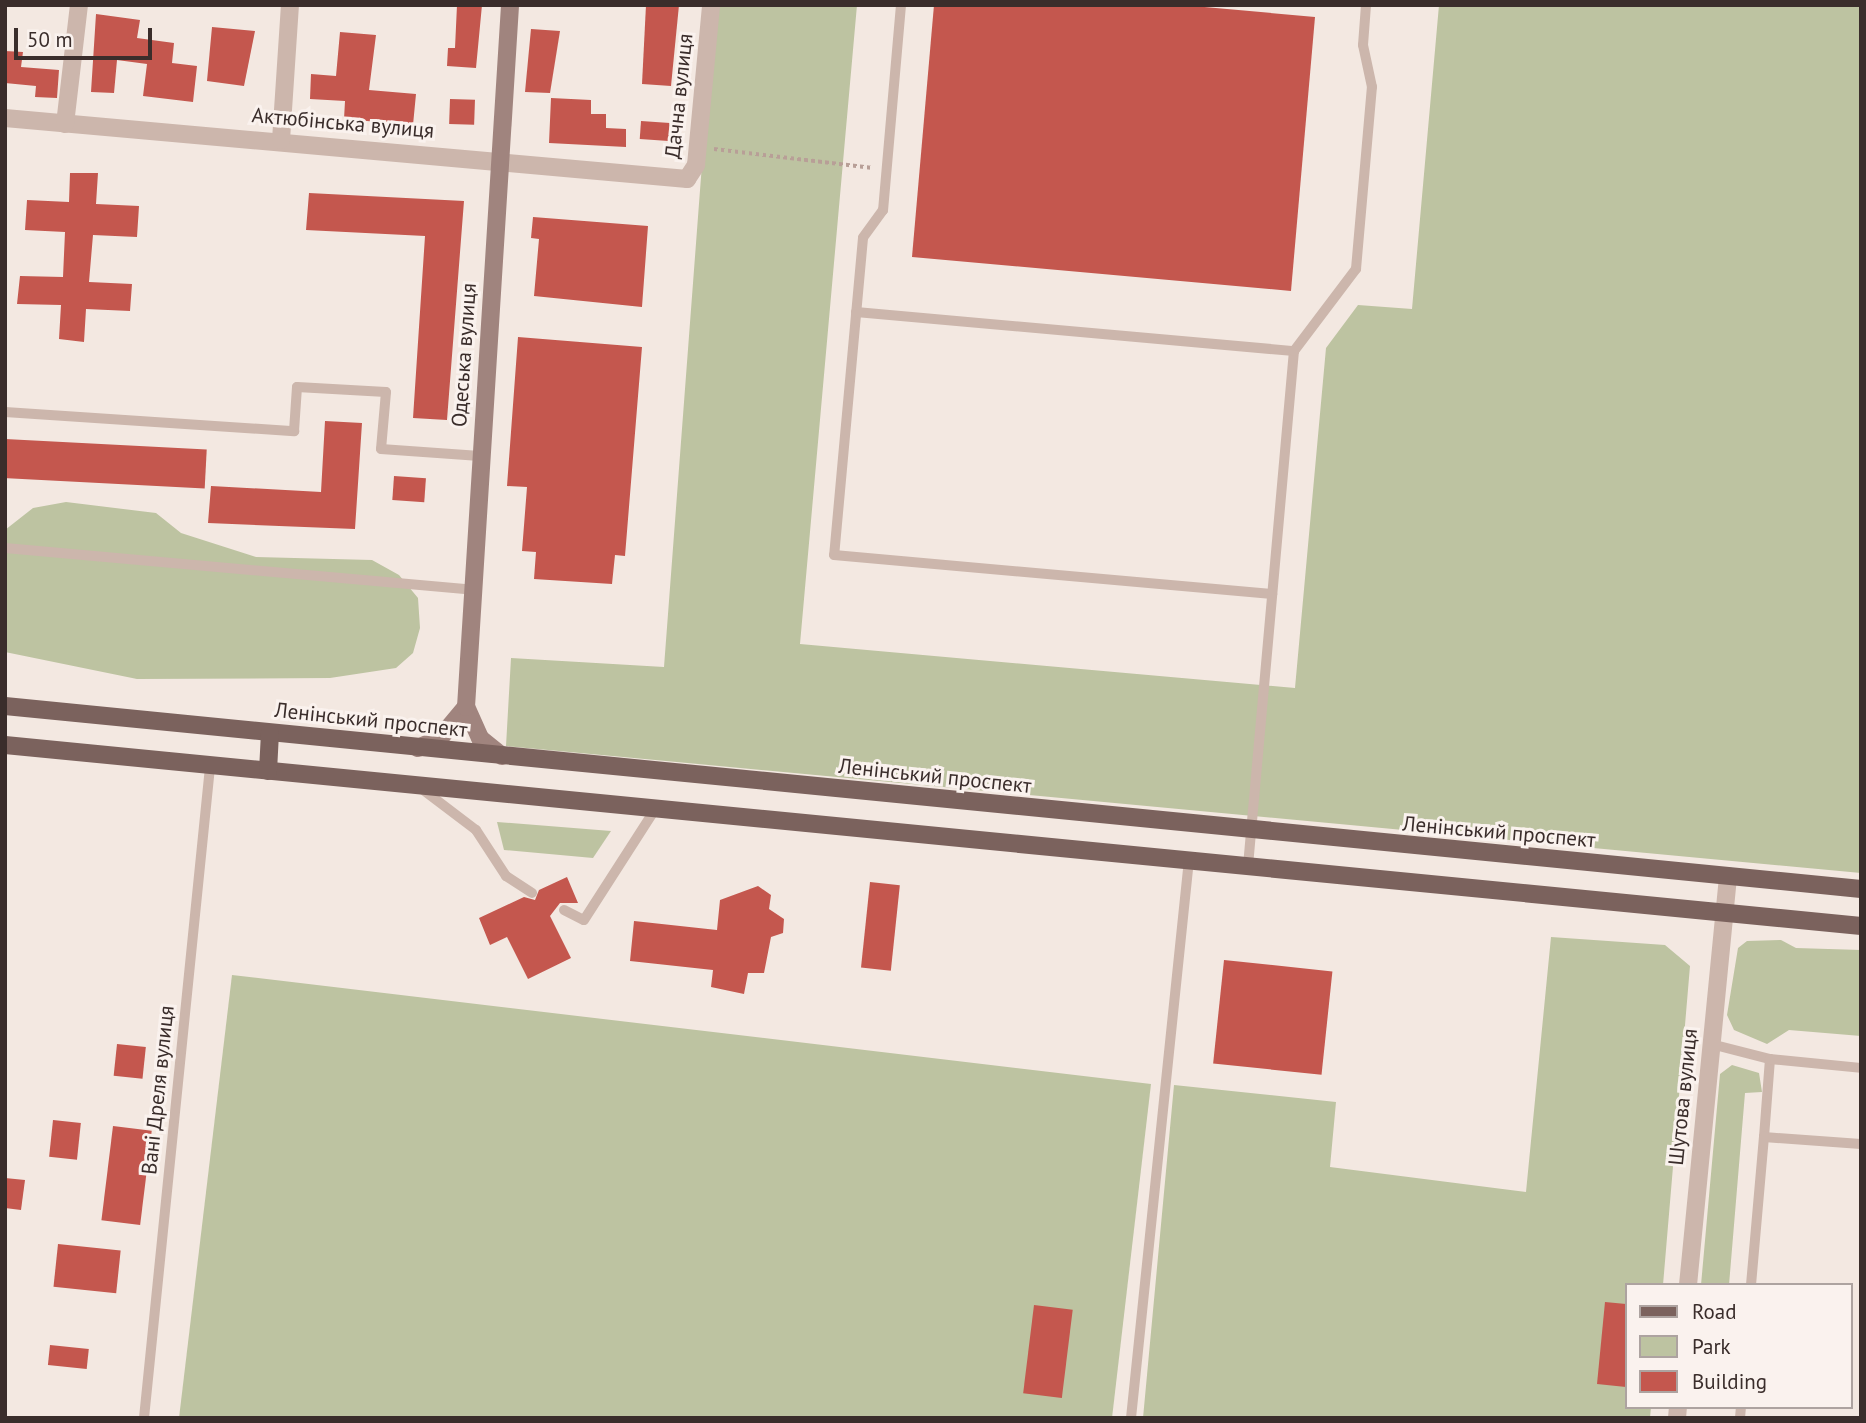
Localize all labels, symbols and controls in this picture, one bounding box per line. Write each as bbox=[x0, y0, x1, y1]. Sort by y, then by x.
scale bar bbox=[18, 14, 156, 58]
text: 50 m bbox=[27, 26, 73, 53]
street label: Дачна вулиця bbox=[660, 32, 698, 160]
street label: Актюбінська вулиця bbox=[251, 102, 435, 144]
street label: Одеська вулиця bbox=[446, 282, 482, 428]
street label: Ленінський проспект bbox=[273, 697, 469, 743]
street label: Ленінський проспект bbox=[837, 753, 1033, 799]
street label: Ленінський проспект bbox=[1402, 811, 1596, 853]
street label: Вані Дреля вулиця bbox=[137, 1004, 179, 1176]
street label: Шутова вулиця bbox=[1663, 1027, 1703, 1167]
legend bbox=[1624, 1283, 1852, 1409]
text: Road bbox=[1692, 1298, 1736, 1325]
text: Park bbox=[1692, 1333, 1731, 1360]
text: Building bbox=[1692, 1368, 1767, 1395]

